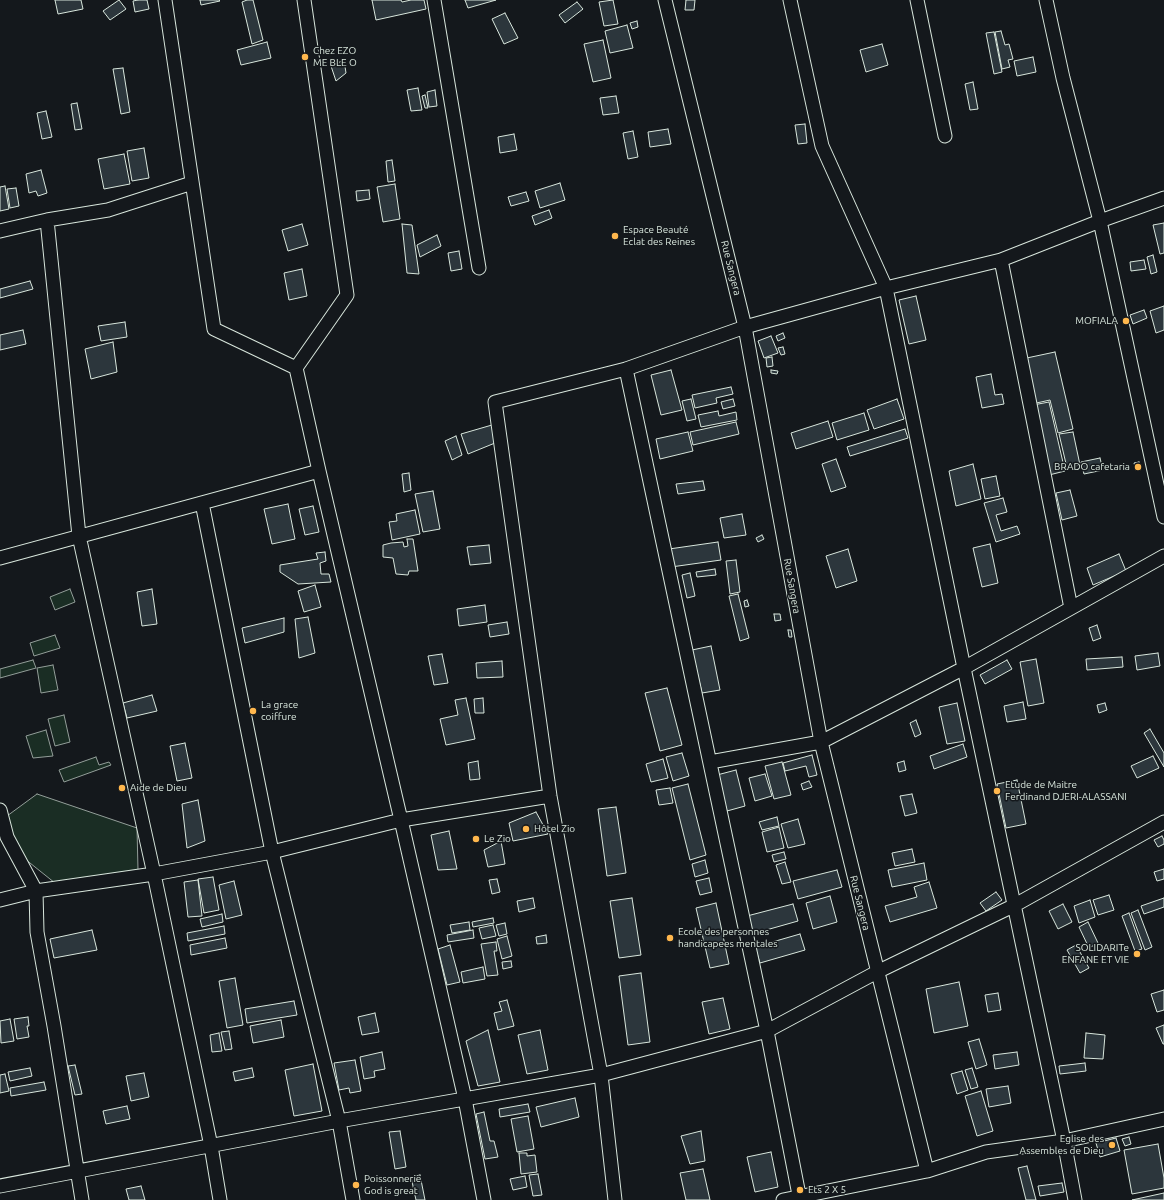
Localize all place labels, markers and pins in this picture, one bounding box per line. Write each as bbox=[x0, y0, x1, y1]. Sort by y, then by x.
place label: Chez EZO ME BLE O bbox=[313, 45, 357, 68]
marker: Chez EZO ME BLE O bbox=[300, 52, 310, 62]
place label: Espace Beauté Eclat des Reines bbox=[623, 224, 695, 248]
marker: Espace Beauté Eclat des Reines bbox=[610, 231, 620, 241]
place label: MOFIALA bbox=[1075, 315, 1118, 327]
marker: MOFIALA bbox=[1121, 316, 1131, 326]
place label: BRADO cafetaria bbox=[1054, 461, 1130, 473]
marker: BRADO cafetaria bbox=[1133, 462, 1143, 472]
place label: La grace coiffure bbox=[261, 699, 298, 722]
marker: La grace coiffure bbox=[248, 706, 258, 716]
place label: Etude de Maitre Ferdinand DJERI-ALASSANI bbox=[1005, 779, 1127, 802]
place label: Aide de Dieu bbox=[130, 782, 187, 794]
marker: Aide de Dieu bbox=[117, 783, 127, 793]
marker: Etude de Maitre Ferdinand DJERI-ALASSANI bbox=[992, 786, 1002, 796]
place label: Hôtel Zio bbox=[534, 823, 575, 835]
marker: Hôtel Zio bbox=[521, 824, 531, 834]
place label: Le Zio bbox=[484, 833, 511, 845]
marker: Le Zio bbox=[471, 834, 481, 844]
place label: Ecole des personnes handicapees mentales bbox=[678, 926, 778, 950]
marker: Ecole des personnes handicapees mentales bbox=[665, 933, 675, 943]
place label: SOLIDARITe ENFANE ET VIE bbox=[1062, 942, 1129, 966]
marker: SOLIDARITe ENFANE ET VIE bbox=[1132, 949, 1142, 959]
place label: Eglise des Assembles de Dieu bbox=[1020, 1133, 1104, 1156]
marker: Eglise des Assembles de Dieu bbox=[1107, 1140, 1117, 1150]
place label: Poissonnerie God is great bbox=[364, 1173, 421, 1196]
marker: Poissonnerie God is great bbox=[351, 1180, 361, 1190]
place label: Ets 2 X 5 bbox=[808, 1184, 846, 1196]
marker: Ets 2 X 5 bbox=[795, 1185, 805, 1195]

